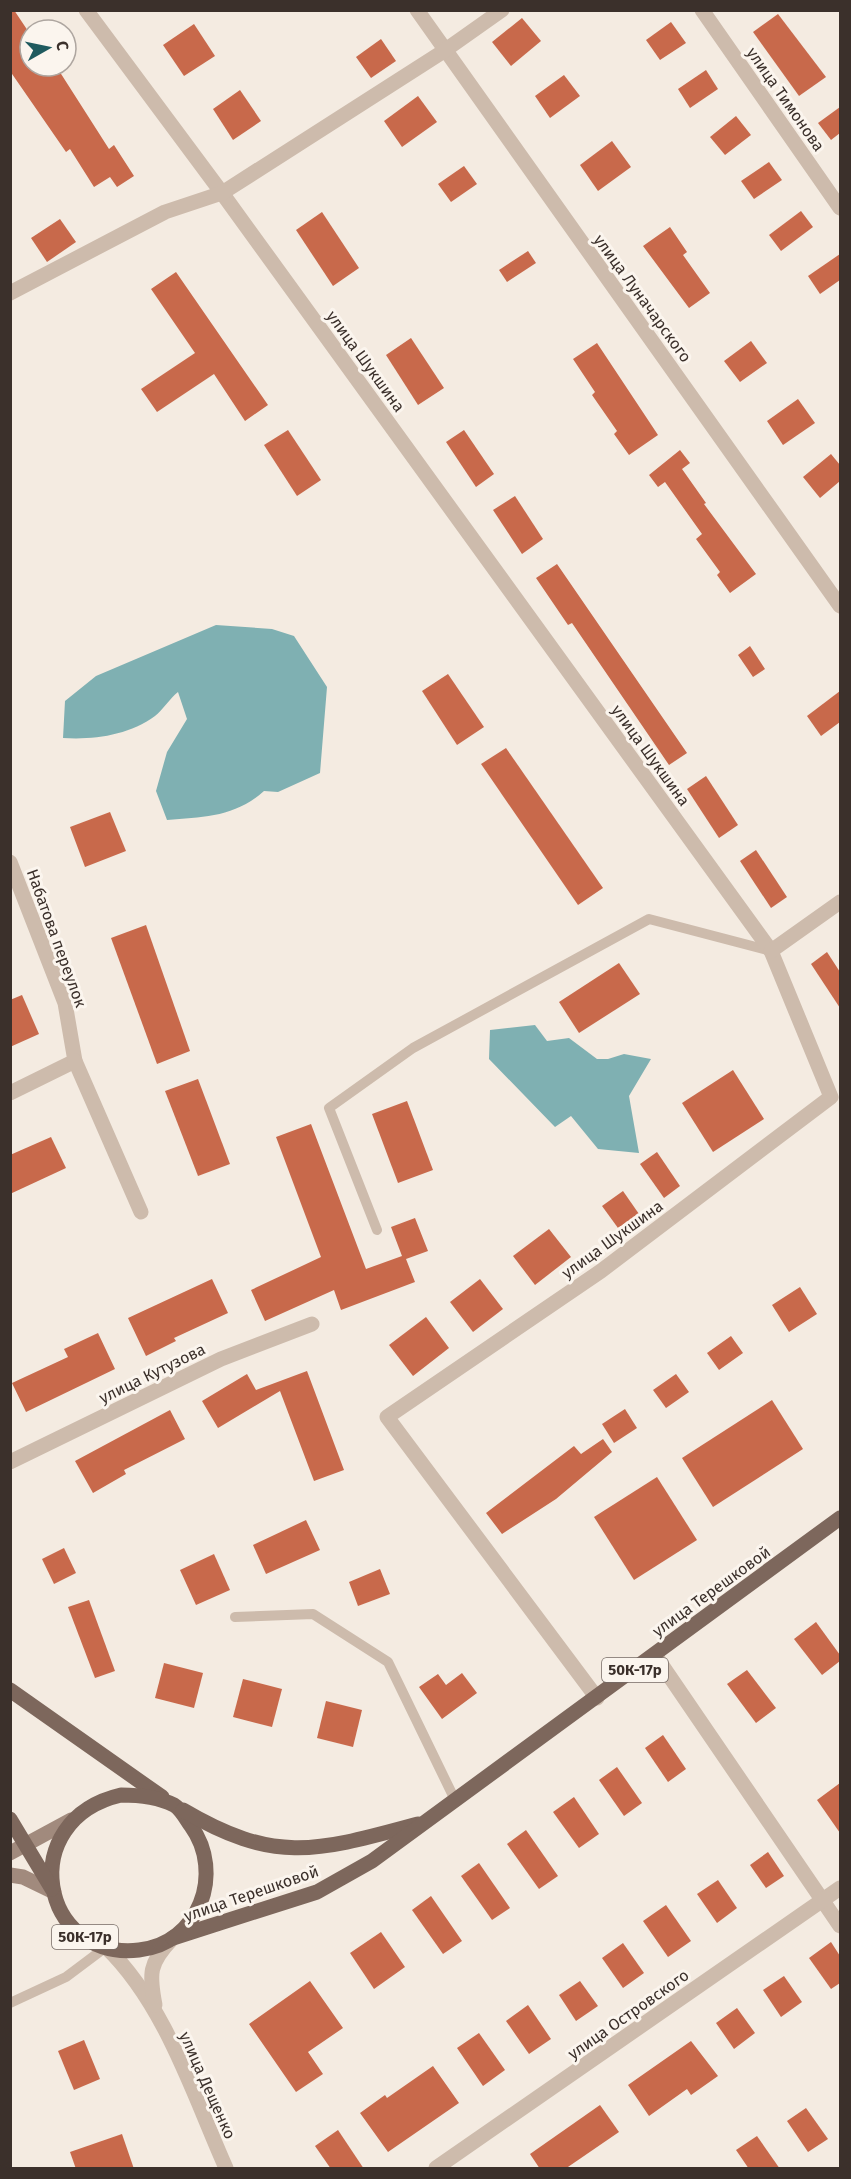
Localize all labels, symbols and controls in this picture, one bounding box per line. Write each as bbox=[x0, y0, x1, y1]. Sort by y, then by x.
north arrow bbox=[18, 18, 78, 78]
text: С bbox=[52, 40, 73, 53]
street label: улица Тимонова bbox=[743, 44, 829, 155]
street label: улица Луначарского bbox=[590, 231, 695, 366]
street label: улица Шукшина bbox=[323, 307, 409, 416]
street label: улица Шукшина bbox=[608, 701, 694, 810]
street label: Набатова переулок bbox=[23, 866, 91, 1011]
street label: улица Шукшина bbox=[558, 1196, 667, 1282]
street label: улица Кутузова bbox=[96, 1340, 208, 1407]
street label: улица Терешковой bbox=[649, 1542, 774, 1641]
road number: 50К-17р bbox=[602, 1658, 668, 1682]
street label: улица Терешковой bbox=[181, 1861, 321, 1925]
road number: 50К-17р bbox=[52, 1925, 118, 1949]
street label: улица Островского bbox=[564, 1965, 693, 2063]
street label: улица Дещенко bbox=[175, 2029, 240, 2142]

